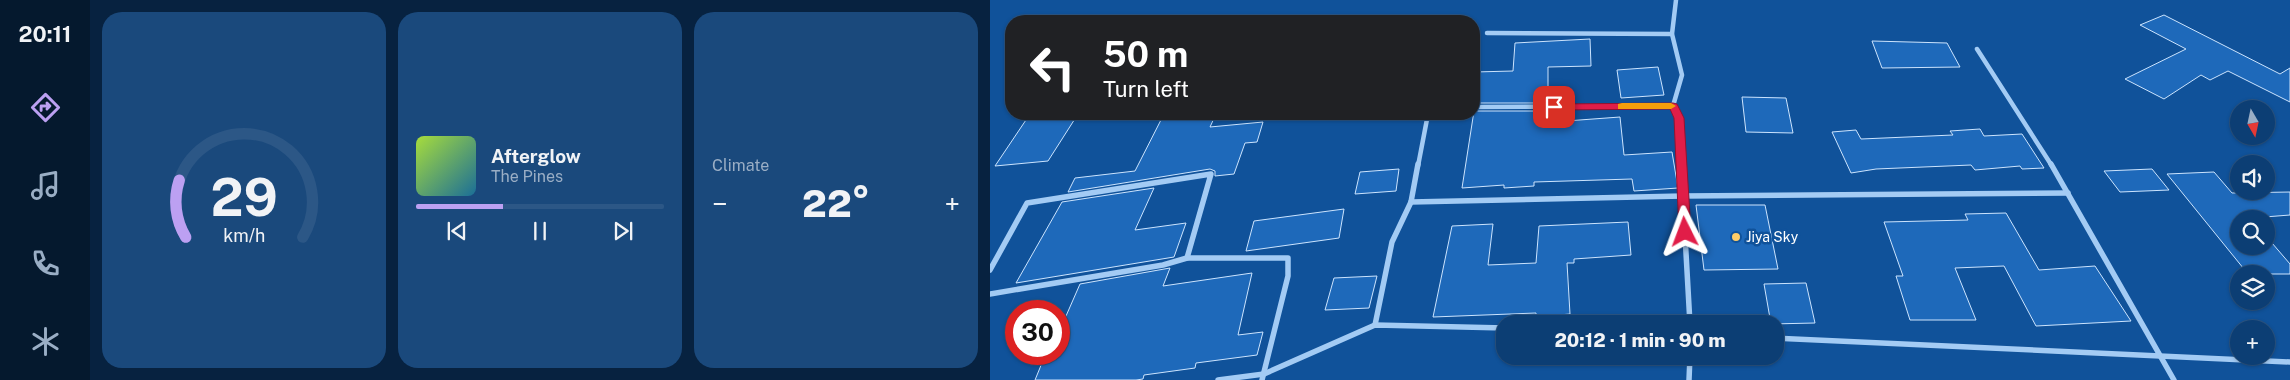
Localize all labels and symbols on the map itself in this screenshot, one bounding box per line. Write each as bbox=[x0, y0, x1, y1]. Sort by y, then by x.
pin bbox=[1533, 86, 1575, 128]
north arrow bbox=[2230, 100, 2275, 145]
position arrow bbox=[1658, 205, 1710, 257]
place label: Jiya Sky bbox=[1746, 229, 1799, 245]
marker: Jiya Sky bbox=[1730, 231, 1742, 243]
speed limit sign: 30 bbox=[1005, 300, 1070, 365]

